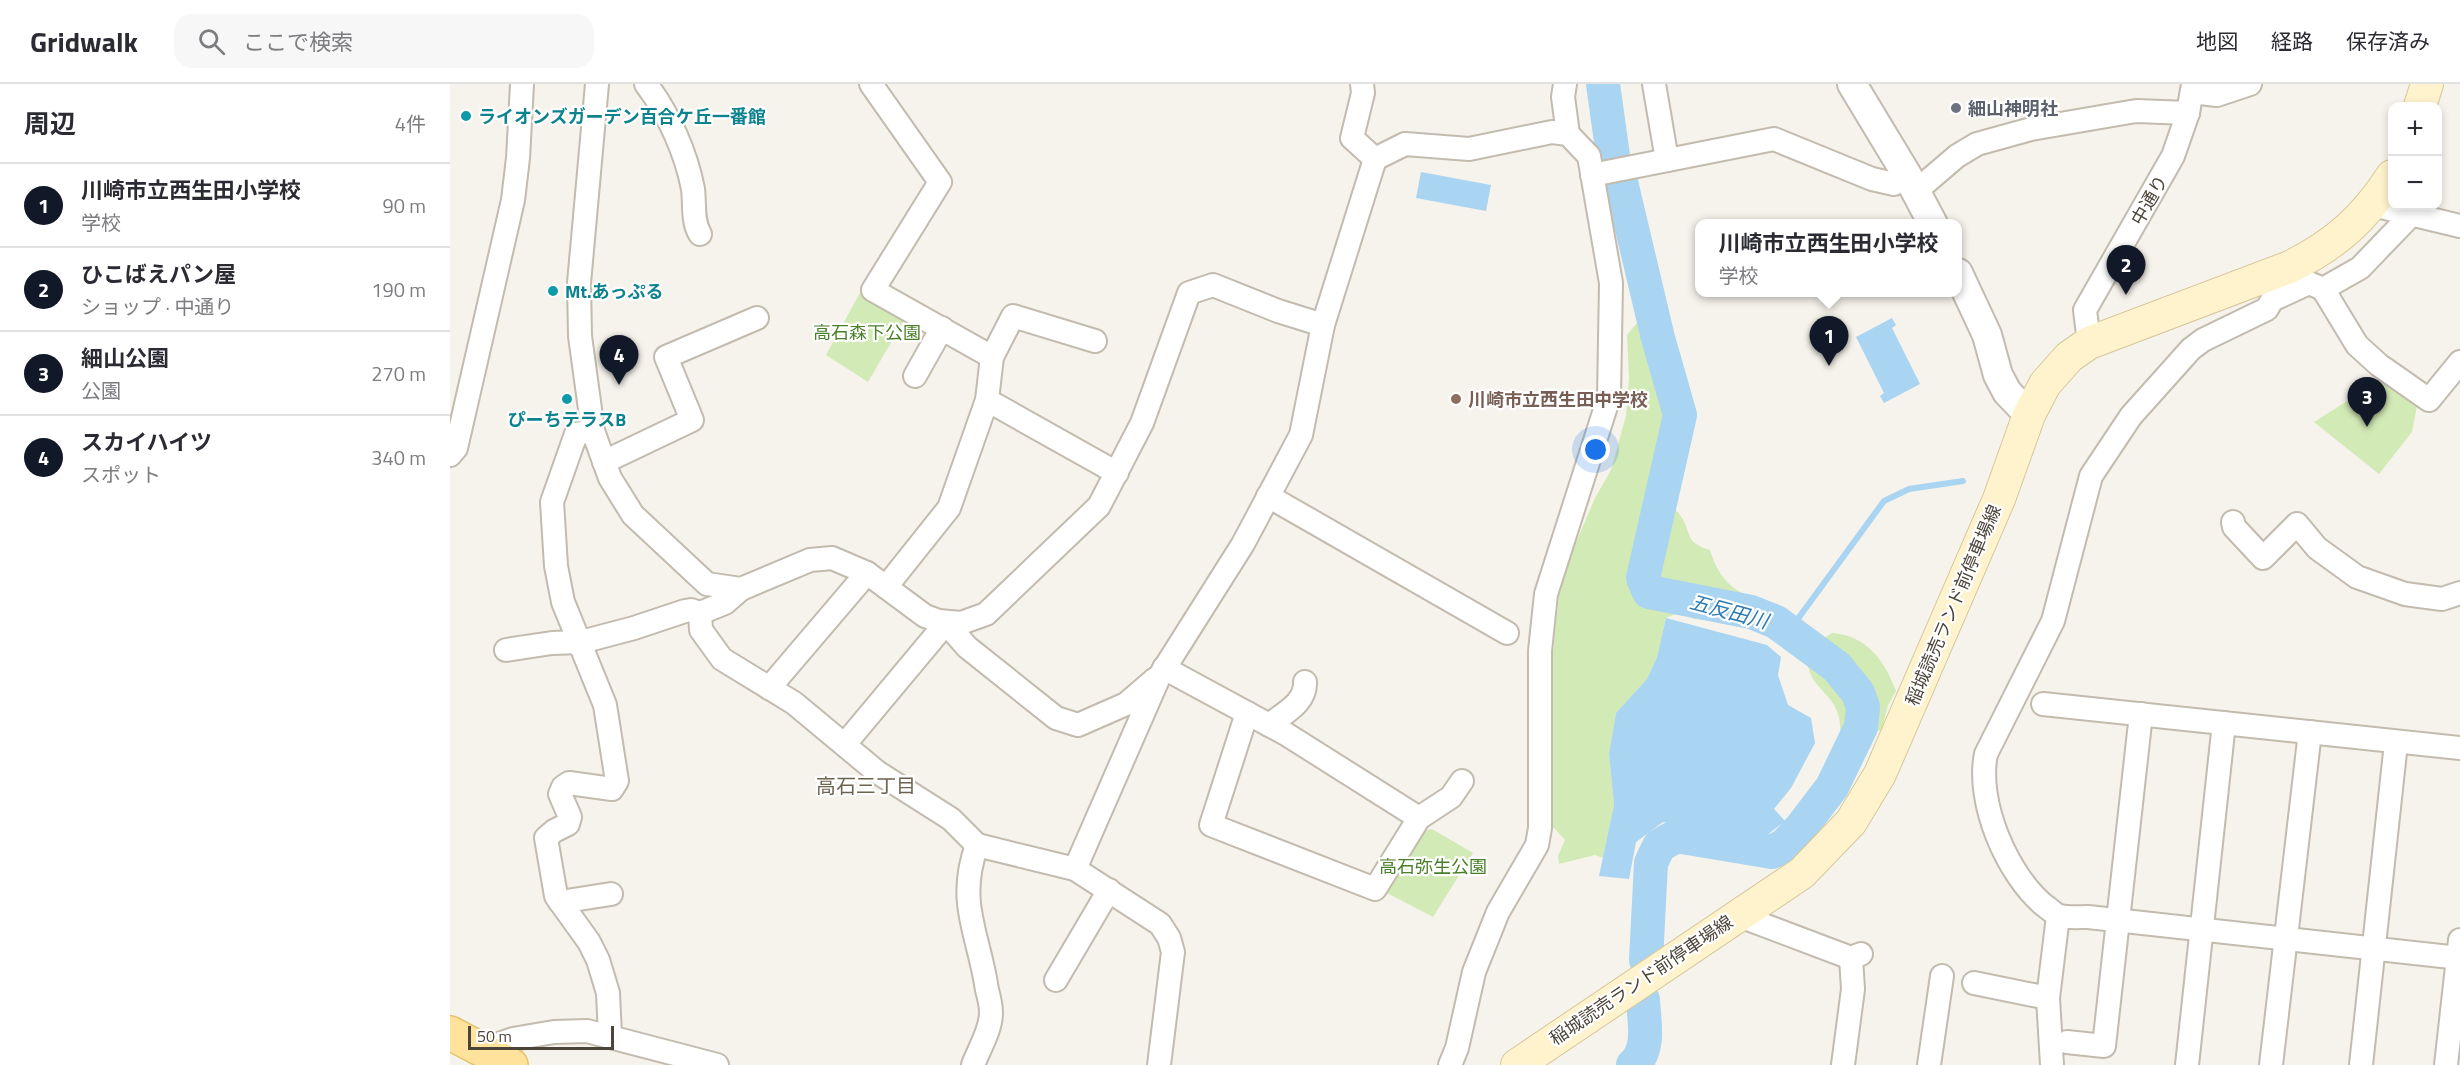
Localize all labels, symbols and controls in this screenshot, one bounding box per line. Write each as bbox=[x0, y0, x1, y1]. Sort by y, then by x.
search box bbox=[174, 14, 594, 68]
text: Gridwalk bbox=[30, 20, 138, 63]
icon: search bbox=[195, 25, 228, 58]
text: ここで検索 bbox=[243, 25, 353, 59]
text: 地図 bbox=[2196, 25, 2238, 57]
text: 経路 bbox=[2271, 25, 2313, 57]
text: 保存済み bbox=[2346, 25, 2430, 57]
place label: 細山神明社 bbox=[1968, 95, 2058, 122]
marker: 細山神明社 bbox=[1949, 101, 1963, 115]
map controls bbox=[2388, 102, 2442, 210]
button: + bbox=[2388, 102, 2442, 156]
place label: ライオンズガーデン百合ケ丘一番館 bbox=[478, 103, 766, 130]
text: 周辺 bbox=[24, 104, 76, 143]
text: 4件 bbox=[395, 108, 426, 139]
marker: ライオンズガーデン百合ケ丘一番館 bbox=[459, 109, 473, 123]
button: − bbox=[2388, 156, 2442, 210]
street label: 中通り bbox=[2124, 170, 2174, 230]
text: 川崎市立西生田小学校 bbox=[81, 173, 301, 207]
text: 1 bbox=[38, 190, 49, 221]
text: 90 m bbox=[382, 190, 426, 221]
text: 学校 bbox=[81, 207, 121, 238]
popup bbox=[1695, 219, 1962, 297]
text: 川崎市立西生田小学校 bbox=[1718, 226, 1939, 260]
pin: 2 bbox=[2106, 246, 2146, 295]
text: ひこばえパン屋 bbox=[81, 257, 236, 291]
text: 学校 bbox=[1718, 260, 1758, 291]
text: 2 bbox=[38, 274, 49, 305]
text: 190 m bbox=[371, 274, 426, 305]
place label: Mt.あっぷる bbox=[565, 278, 664, 305]
marker: Mt.あっぷる bbox=[546, 284, 560, 298]
text: ショップ · 中通り bbox=[81, 291, 234, 322]
pin: 1 bbox=[1810, 316, 1848, 366]
park label: 高石森下公園 bbox=[813, 319, 921, 346]
pin: 4 bbox=[600, 336, 638, 385]
text: 細山公園 bbox=[81, 341, 169, 375]
text: 3 bbox=[38, 358, 49, 389]
text: 270 m bbox=[371, 358, 426, 389]
text: 公園 bbox=[81, 375, 121, 406]
pin: 3 bbox=[2348, 378, 2386, 427]
place label: 川崎市立西生田中学校 bbox=[1468, 386, 1648, 413]
marker: ぴーちテラスB bbox=[560, 392, 574, 406]
marker: 川崎市立西生田中学校 bbox=[1449, 392, 1463, 406]
place label: ぴーちテラスB bbox=[508, 406, 626, 433]
text: スカイハイツ bbox=[81, 425, 212, 459]
your location bbox=[1581, 435, 1610, 464]
text: 4 bbox=[38, 442, 49, 473]
text: 340 m bbox=[371, 442, 426, 473]
text: スポット bbox=[81, 459, 161, 490]
street label: 稲城読売ランド前停車場線 bbox=[1898, 500, 2008, 710]
water label: 五反田川 bbox=[1686, 586, 1774, 637]
district label: 高石三丁目 bbox=[816, 770, 916, 801]
park label: 高石弥生公園 bbox=[1379, 853, 1487, 880]
street label: 稲城読売ランド前停車場線 bbox=[1544, 908, 1738, 1052]
scale bar bbox=[468, 1023, 614, 1050]
text: 50 m bbox=[477, 1024, 512, 1048]

